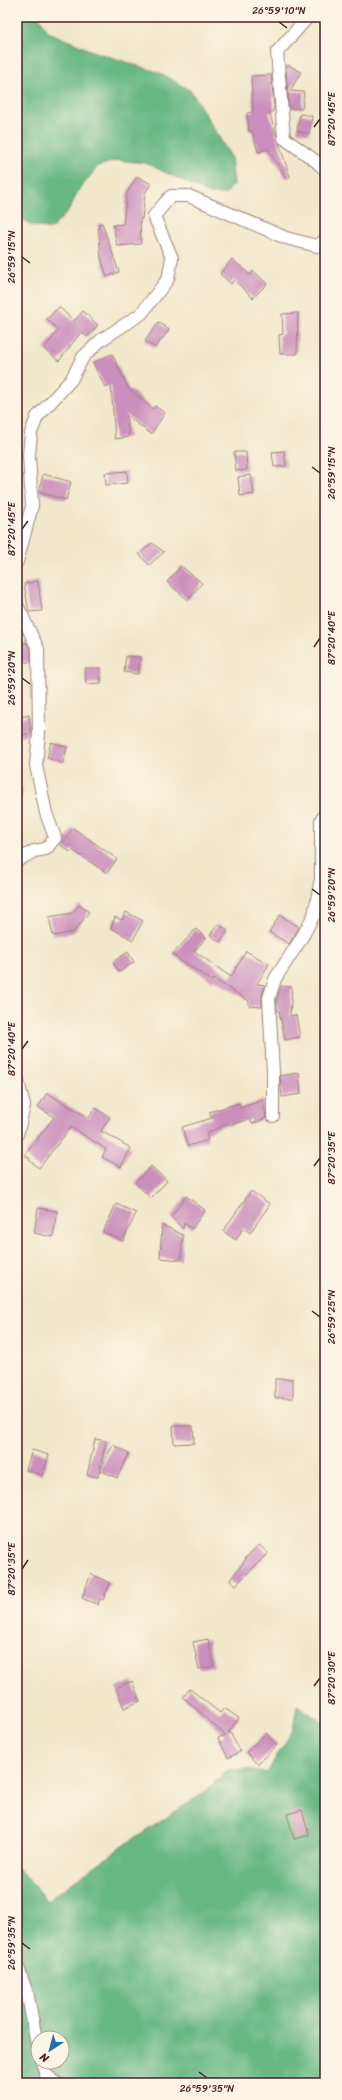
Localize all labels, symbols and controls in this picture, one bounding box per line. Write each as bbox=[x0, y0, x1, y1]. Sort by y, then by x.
text: 26°59'10"N bbox=[252, 2, 306, 20]
text: 87°20'45"E bbox=[323, 91, 341, 146]
text: 26°59'15"N bbox=[3, 230, 21, 284]
text: 26°59'15"N bbox=[323, 446, 341, 500]
text: 87°20'45"E bbox=[3, 501, 21, 556]
text: 87°20'40"E bbox=[323, 610, 341, 665]
text: 26°59'20"N bbox=[3, 650, 21, 705]
text: 26°59'20"N bbox=[323, 867, 341, 922]
text: 87°20'40"E bbox=[3, 1021, 21, 1076]
text: 87°20'35"E bbox=[323, 1130, 341, 1185]
text: 26°59'25"N bbox=[323, 1290, 341, 1344]
text: 87°20'35"E bbox=[3, 1541, 21, 1596]
text: 87°20'30"E bbox=[323, 1650, 341, 1705]
text: 26°59'35"N bbox=[3, 1916, 21, 1970]
north arrow bbox=[30, 2030, 70, 2070]
text: N bbox=[35, 2048, 54, 2068]
text: 26°59'35"N bbox=[180, 2080, 234, 2098]

